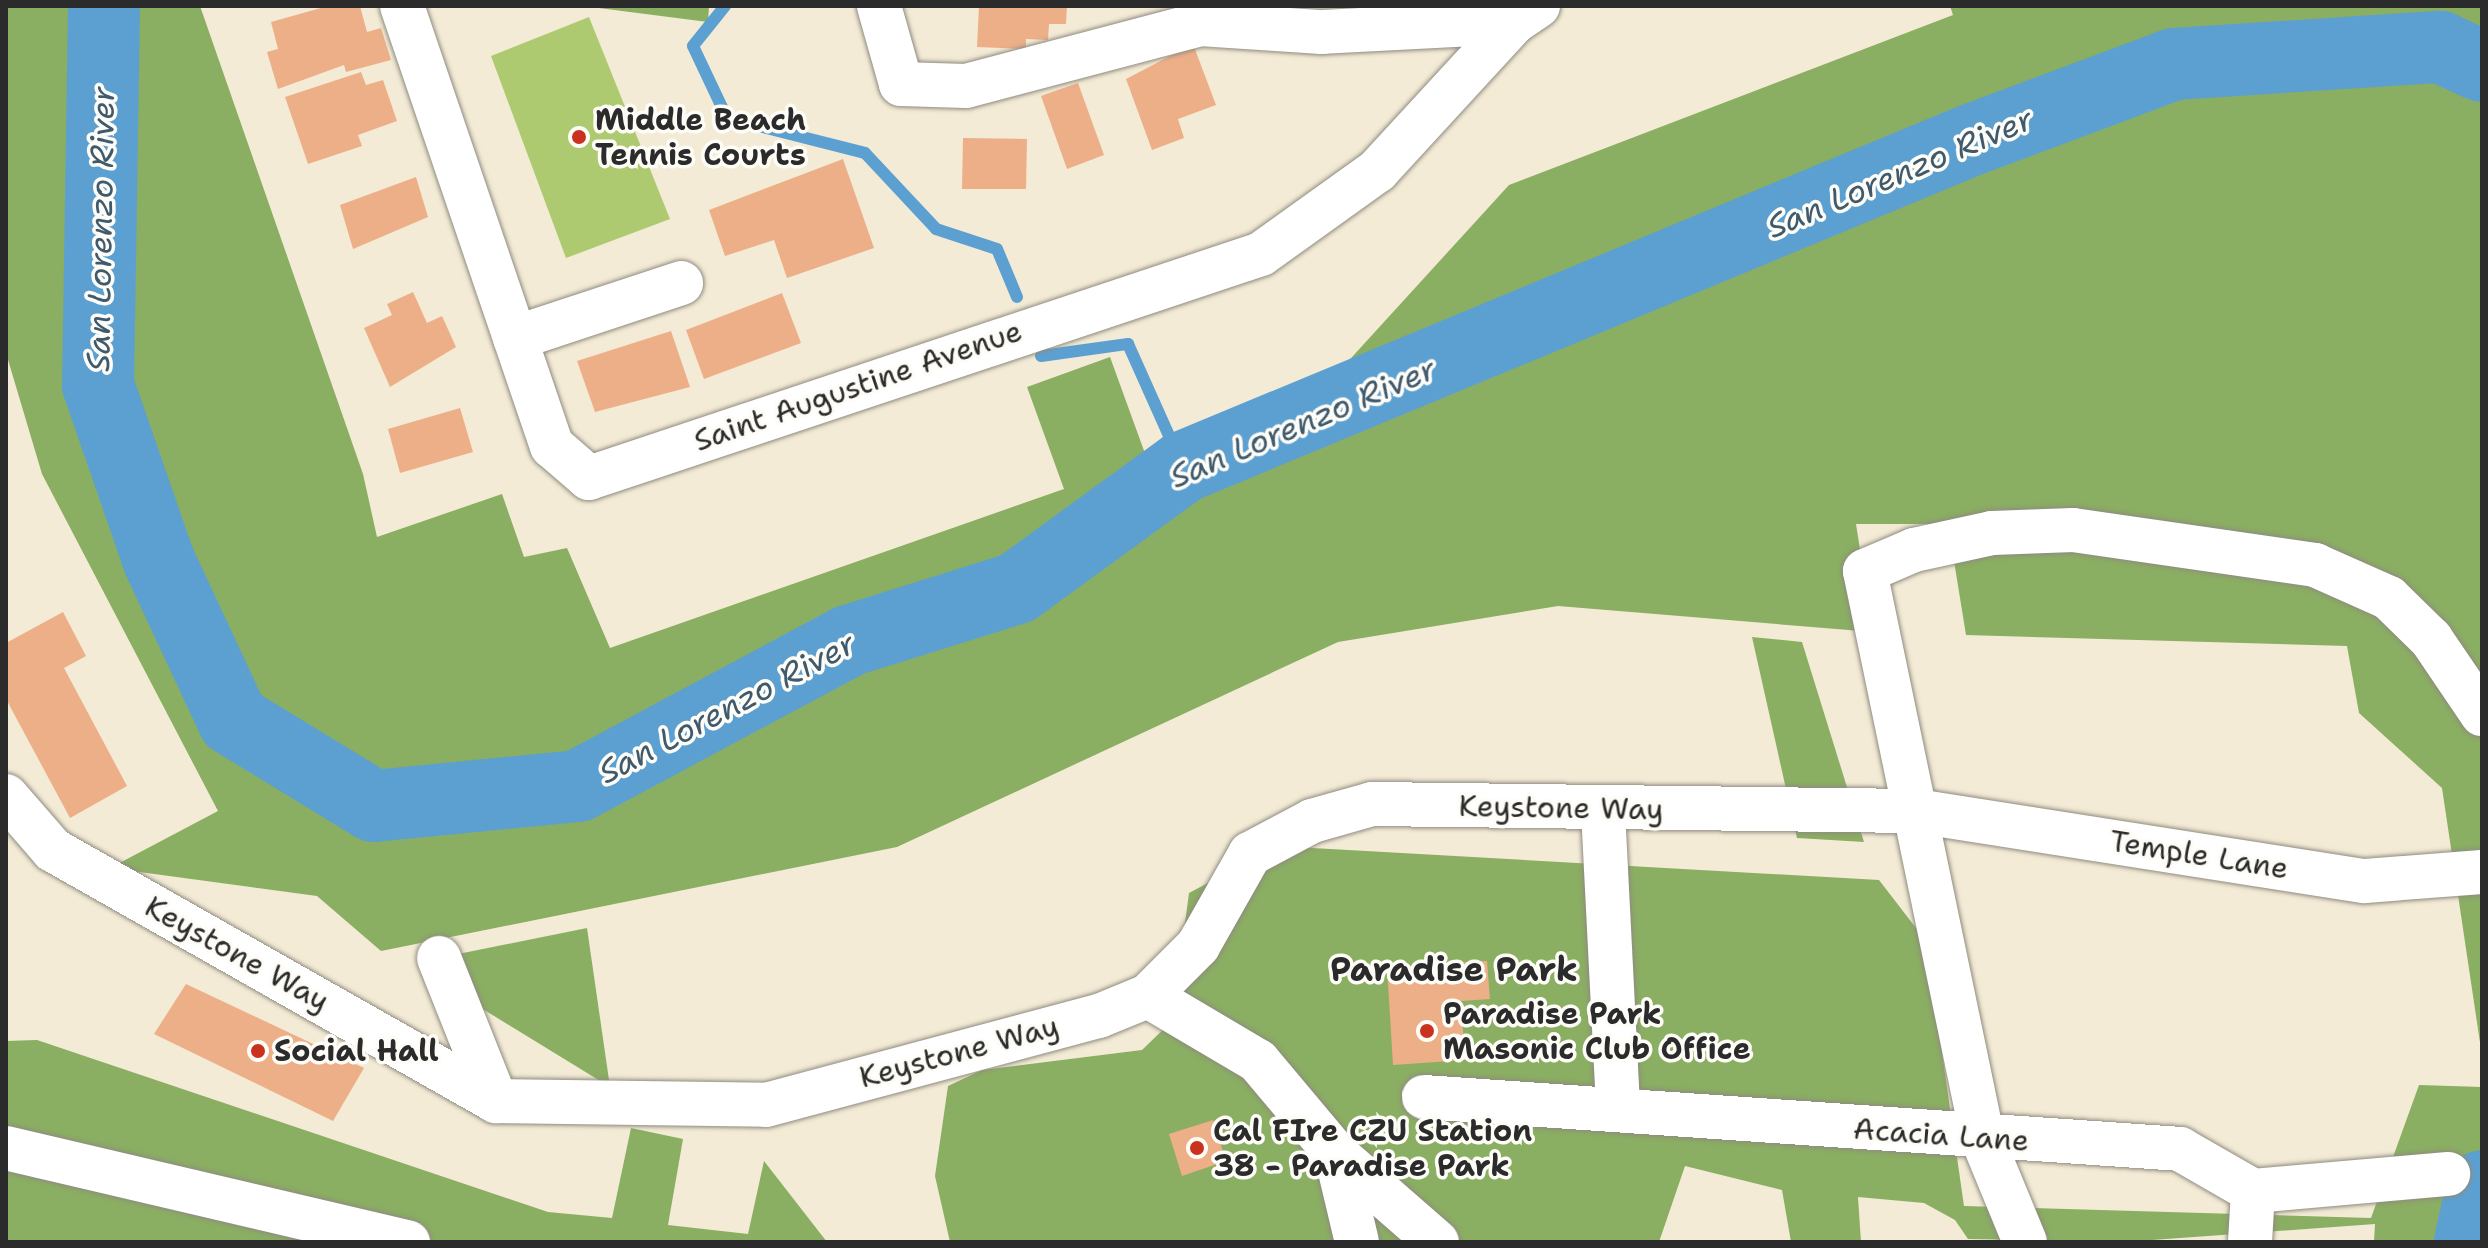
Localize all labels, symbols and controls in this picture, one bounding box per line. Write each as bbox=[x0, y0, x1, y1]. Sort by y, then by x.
water label: San Lorenzo River bbox=[79, 86, 123, 372]
water label: San Lorenzo River bbox=[1761, 100, 2039, 246]
place label: Middle Beach Tennis Courts bbox=[595, 102, 806, 172]
marker: Middle Beach Tennis Courts bbox=[570, 128, 588, 146]
street label: Saint Augustine Avenue bbox=[689, 313, 1027, 459]
water label: San Lorenzo River bbox=[1164, 350, 1442, 496]
water label: San Lorenzo River bbox=[592, 624, 862, 792]
street label: Keystone Way bbox=[1458, 788, 1664, 828]
street label: Temple Lane bbox=[2107, 823, 2291, 887]
street label: Keystone Way bbox=[139, 889, 335, 1019]
district label: Paradise Park bbox=[1330, 950, 1578, 990]
place label: Paradise Park Masonic Club Office bbox=[1443, 996, 1751, 1066]
street label: Keystone Way bbox=[855, 1008, 1063, 1096]
marker: Paradise Park Masonic Club Office bbox=[1418, 1022, 1436, 1040]
place label: Social Hall bbox=[274, 1033, 439, 1069]
marker: Social Hall bbox=[249, 1042, 267, 1060]
street label: Acacia Lane bbox=[1852, 1111, 2030, 1159]
place label: Cal FIre CZU Station 38 - Paradise Park bbox=[1213, 1113, 1532, 1184]
marker: Cal FIre CZU Station 38 - Paradise Park bbox=[1188, 1139, 1206, 1157]

